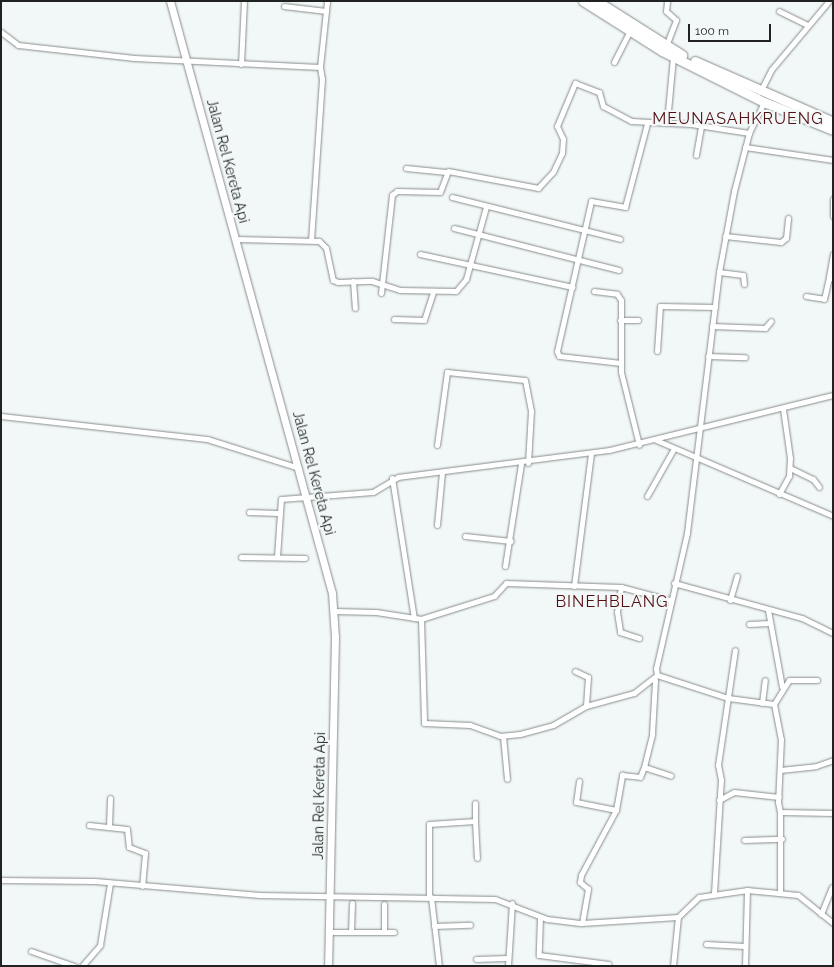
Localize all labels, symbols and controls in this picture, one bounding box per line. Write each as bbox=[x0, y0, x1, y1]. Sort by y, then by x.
scale bar bbox=[690, 16, 773, 42]
text: 100 m bbox=[695, 24, 729, 38]
street label: Jalan Rel Kereta Api bbox=[203, 97, 253, 225]
district label: MEUNASAHKRUENG bbox=[652, 109, 824, 129]
street label: Jalan Rel Kereta Api bbox=[289, 409, 339, 537]
district label: BINEHBLANG bbox=[555, 592, 669, 612]
street label: Jalan Rel Kereta Api bbox=[309, 732, 329, 860]

